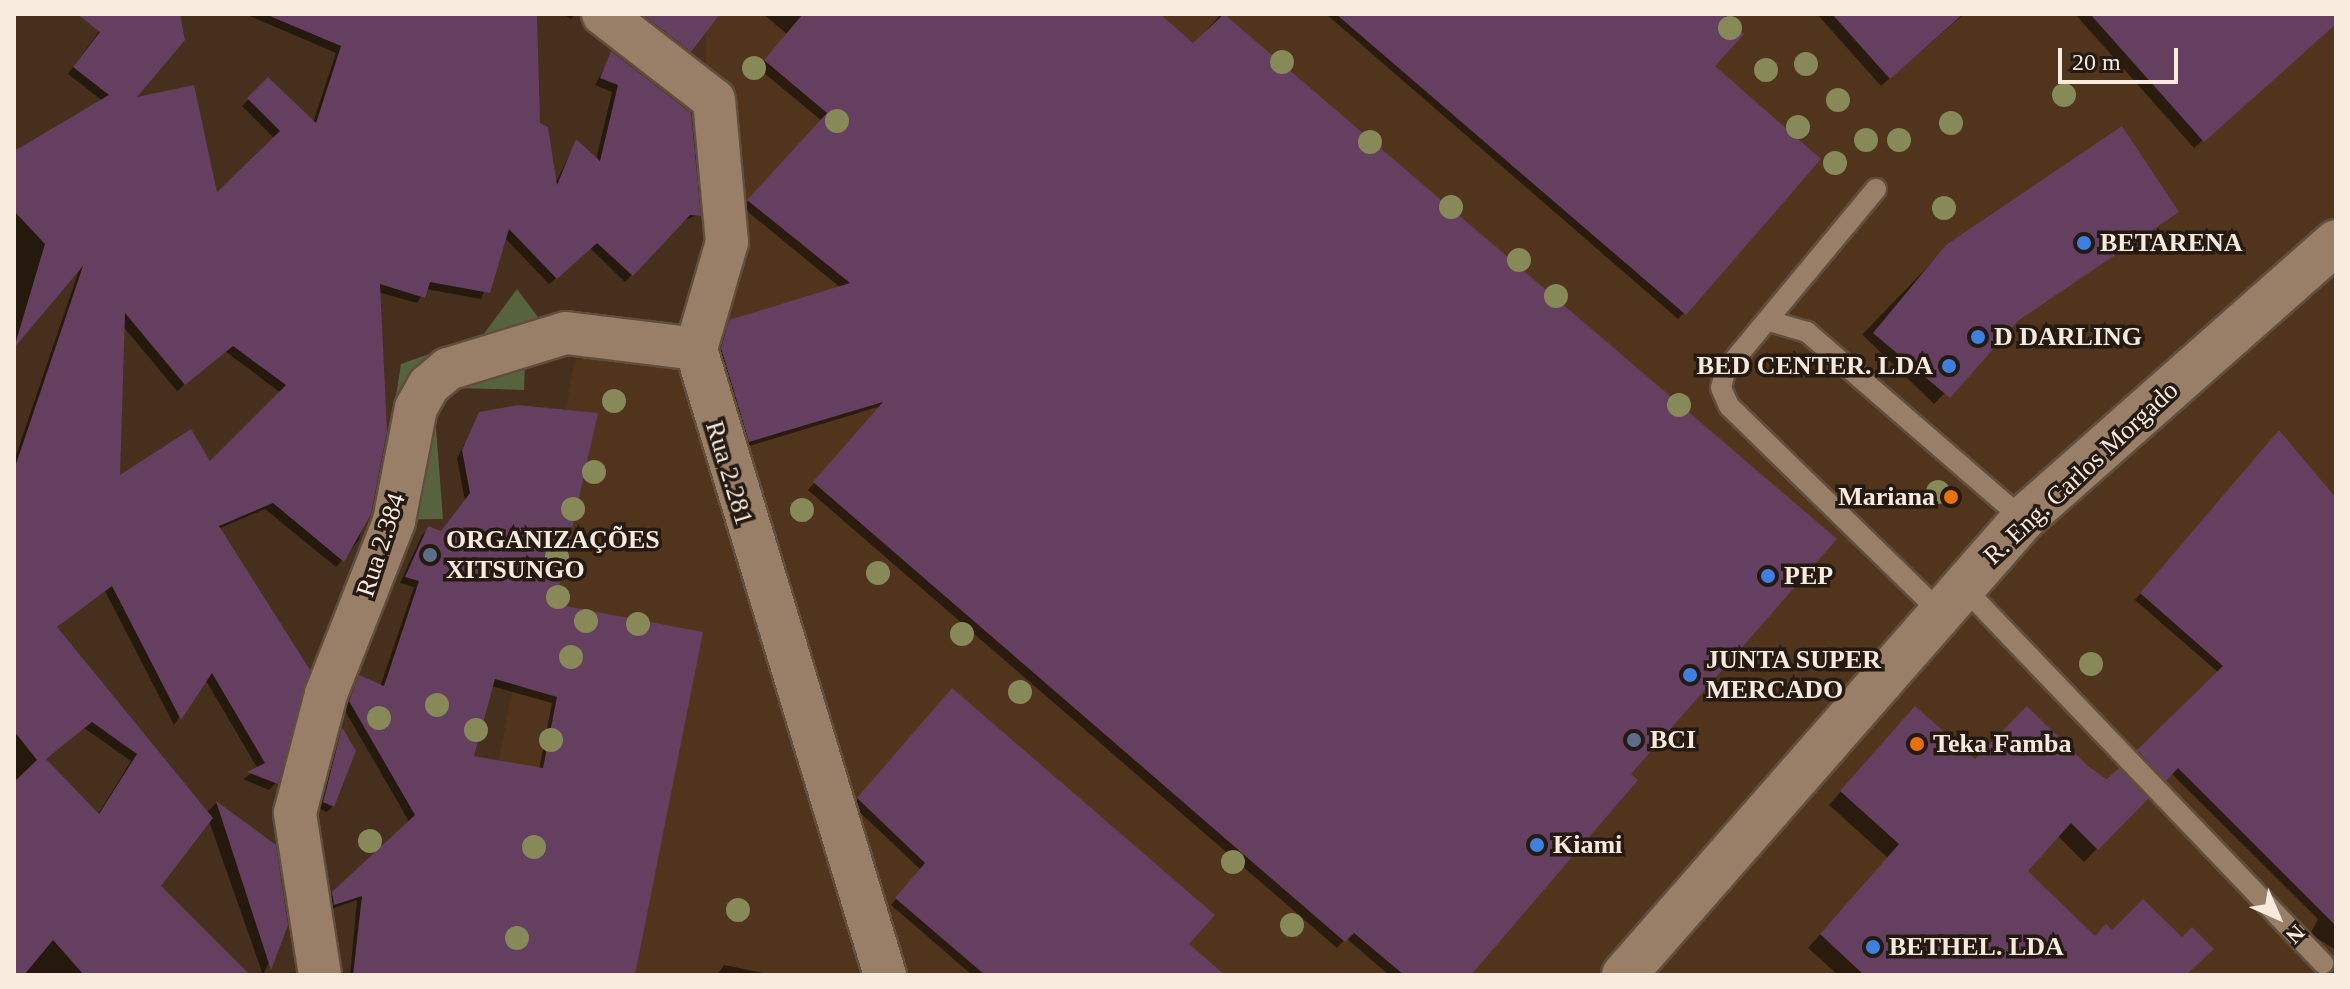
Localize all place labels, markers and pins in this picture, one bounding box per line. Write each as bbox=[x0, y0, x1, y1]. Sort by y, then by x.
place label: BETARENA bbox=[2100, 227, 2243, 259]
marker: BETARENA bbox=[2075, 234, 2093, 252]
place label: D DARLING bbox=[1994, 321, 2142, 353]
marker: D DARLING bbox=[1969, 328, 1987, 346]
place label: BED CENTER. LDA bbox=[1697, 350, 1933, 382]
marker: BED CENTER. LDA bbox=[1940, 357, 1958, 375]
place label: Mariana bbox=[1838, 481, 1935, 513]
marker: Mariana bbox=[1942, 488, 1960, 506]
place label: ORGANIZAÇÕES XITSUNGO bbox=[446, 524, 660, 586]
marker: ORGANIZAÇÕES XITSUNGO bbox=[421, 546, 439, 564]
place label: PEP bbox=[1784, 560, 1833, 592]
marker: PEP bbox=[1759, 567, 1777, 585]
place label: JUNTA SUPER MERCADO bbox=[1706, 644, 1882, 706]
marker: JUNTA SUPER MERCADO bbox=[1681, 666, 1699, 684]
place label: BCI bbox=[1650, 724, 1696, 756]
place label: Teka Famba bbox=[1933, 728, 2071, 760]
marker: BCI bbox=[1625, 731, 1643, 749]
marker: Teka Famba bbox=[1908, 735, 1926, 753]
place label: Kiami bbox=[1553, 829, 1622, 861]
marker: Kiami bbox=[1528, 836, 1546, 854]
place label: BETHEL. LDA bbox=[1889, 931, 2064, 963]
marker: BETHEL. LDA bbox=[1864, 938, 1882, 956]

